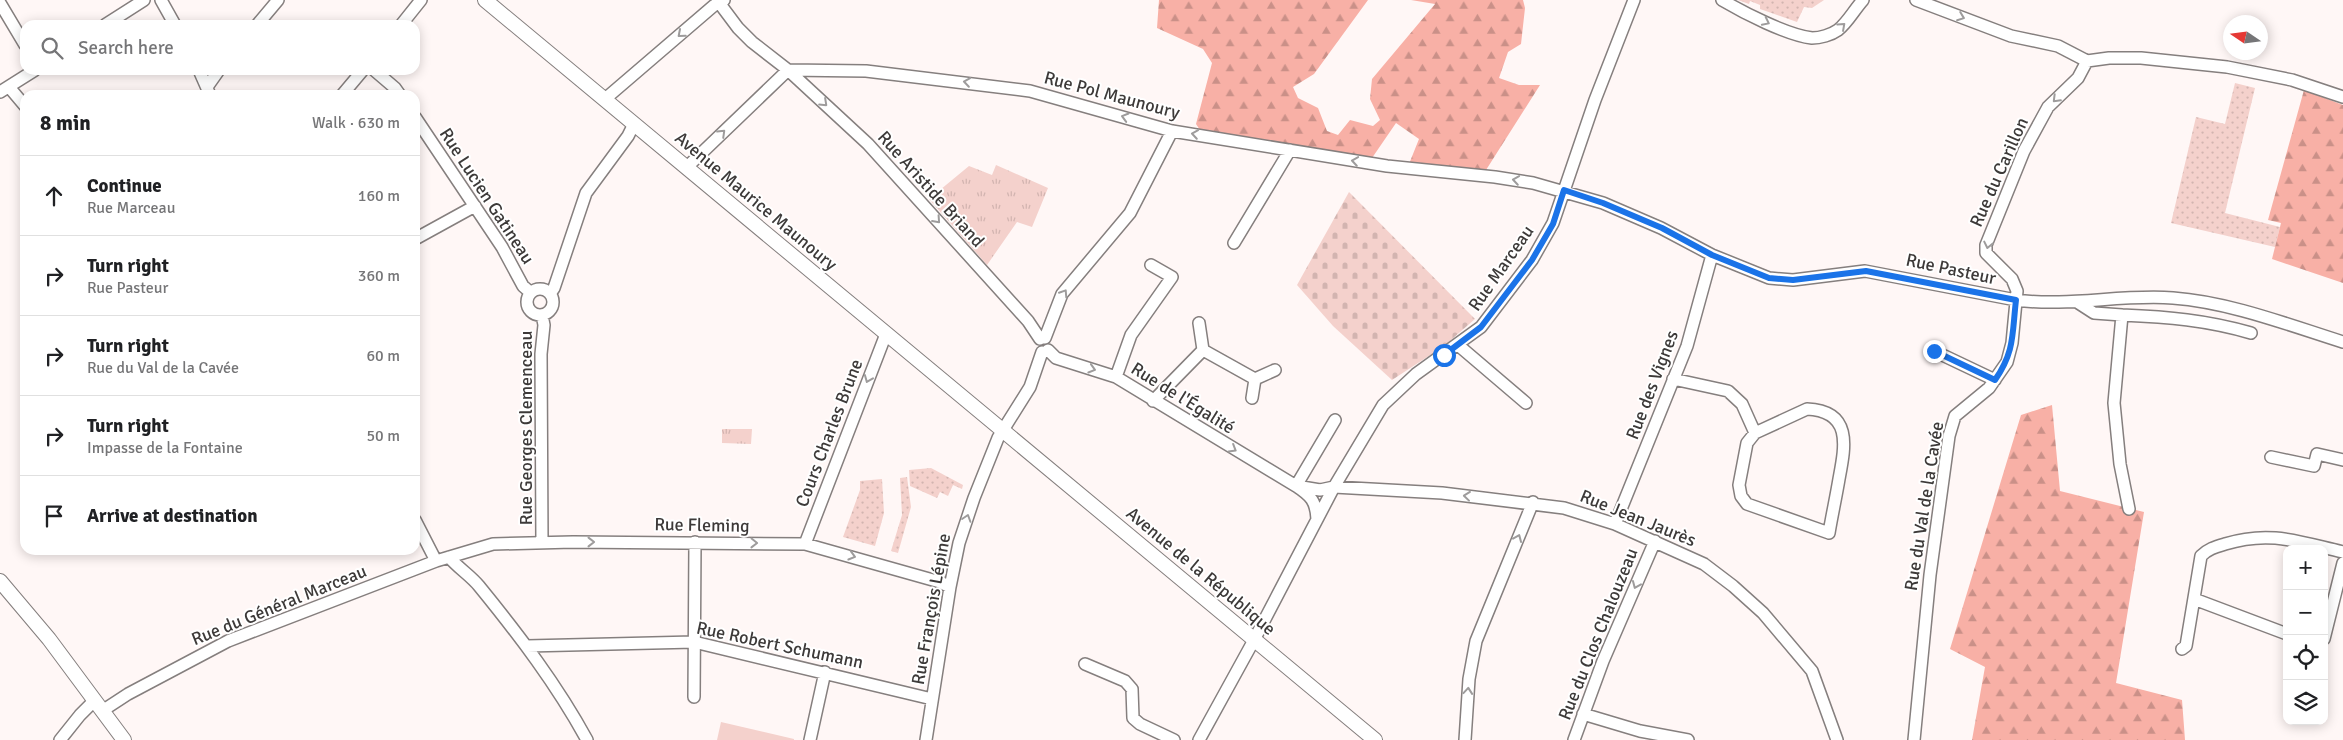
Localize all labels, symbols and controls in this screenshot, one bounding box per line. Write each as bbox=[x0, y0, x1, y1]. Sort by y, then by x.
one-way arrow bbox=[1957, 11, 1965, 21]
north arrow bbox=[2223, 15, 2268, 60]
one-way arrow bbox=[1760, 16, 1769, 26]
search box bbox=[20, 20, 420, 75]
one-way arrow bbox=[1836, 22, 1845, 31]
one-way arrow bbox=[678, 28, 687, 37]
icon: search bbox=[38, 34, 66, 62]
text: Search here bbox=[78, 36, 174, 60]
street label: Rue Pol Maunoury bbox=[1042, 66, 1183, 124]
one-way arrow bbox=[962, 78, 971, 88]
one-way arrow bbox=[2053, 93, 2062, 102]
one-way arrow bbox=[818, 97, 827, 106]
text: 8 min bbox=[40, 110, 91, 136]
text: Walk · 630 m bbox=[312, 113, 400, 133]
one-way arrow bbox=[1122, 113, 1130, 123]
street label: Rue du Carillon bbox=[1965, 114, 2033, 230]
street label: Rue Lucien Gatineau bbox=[435, 124, 539, 268]
street label: Rue Aristide Briand bbox=[873, 126, 989, 252]
street label: Avenue Maurice Maunoury bbox=[670, 127, 842, 276]
one-way arrow bbox=[1190, 129, 1198, 140]
one-way arrow bbox=[717, 130, 726, 139]
one-way arrow bbox=[1351, 156, 1359, 166]
text: Continue bbox=[87, 174, 162, 198]
one-way arrow bbox=[1512, 175, 1520, 186]
icon: ahead bbox=[40, 182, 68, 210]
text: 160 m bbox=[358, 186, 400, 206]
text: Rue Marceau bbox=[87, 198, 175, 218]
one-way arrow bbox=[931, 214, 940, 223]
street label: Rue Marceau bbox=[1463, 221, 1539, 315]
one-way arrow bbox=[1983, 241, 1994, 249]
street label: Rue Pasteur bbox=[1904, 249, 1998, 289]
text: Turn right bbox=[87, 254, 169, 278]
icon: right bbox=[40, 262, 68, 290]
text: 360 m bbox=[358, 266, 400, 286]
text: Rue Pasteur bbox=[87, 278, 168, 298]
one-way arrow bbox=[1057, 289, 1067, 298]
street label: Rue des Vignes bbox=[1621, 327, 1683, 443]
street label: Rue Georges Clemenceau bbox=[515, 331, 537, 525]
text: Turn right bbox=[87, 334, 169, 358]
route end bbox=[1923, 340, 1946, 363]
icon: right bbox=[40, 342, 68, 370]
route start bbox=[1433, 344, 1456, 367]
text: 60 m bbox=[366, 346, 400, 366]
street label: Cours Charles Brune bbox=[791, 356, 867, 510]
street label: Rue de l'Égalité bbox=[1127, 357, 1239, 439]
text: Rue du Val de la Cavée bbox=[87, 358, 239, 378]
one-way arrow bbox=[1087, 364, 1096, 374]
one-way arrow bbox=[864, 374, 875, 383]
text: Turn right bbox=[87, 414, 169, 438]
street label: Rue du Val de la Cavée bbox=[1900, 420, 1948, 592]
icon: right bbox=[40, 422, 68, 450]
text: 50 m bbox=[366, 426, 400, 446]
text: Impasse de la Fontaine bbox=[87, 438, 243, 458]
one-way arrow bbox=[1228, 442, 1237, 452]
street label: Rue Jean Jaurès bbox=[1577, 485, 1699, 551]
one-way arrow bbox=[1463, 490, 1471, 501]
icon: arrive bbox=[40, 502, 68, 530]
street label: Avenue de la République bbox=[1122, 502, 1280, 640]
text: Arrive at destination bbox=[87, 504, 258, 528]
street label: Rue Fleming bbox=[654, 513, 750, 537]
one-way arrow bbox=[961, 515, 971, 523]
street label: Rue François Lépine bbox=[907, 532, 955, 686]
one-way arrow bbox=[1512, 534, 1523, 543]
one-way arrow bbox=[588, 537, 595, 547]
one-way arrow bbox=[750, 538, 758, 548]
street label: Rue du Clos Chalouzeau bbox=[1553, 545, 1643, 723]
map controls bbox=[2283, 545, 2328, 725]
button: + bbox=[2283, 545, 2328, 590]
one-way arrow bbox=[848, 551, 856, 561]
street label: Rue du Général Marceau bbox=[188, 560, 370, 650]
one-way arrow bbox=[1631, 580, 1642, 589]
button: − bbox=[2283, 590, 2328, 635]
street label: Rue Robert Schumann bbox=[695, 617, 865, 673]
button: locate bbox=[2283, 635, 2328, 680]
button: layers bbox=[2283, 680, 2328, 725]
one-way arrow bbox=[1463, 687, 1474, 695]

